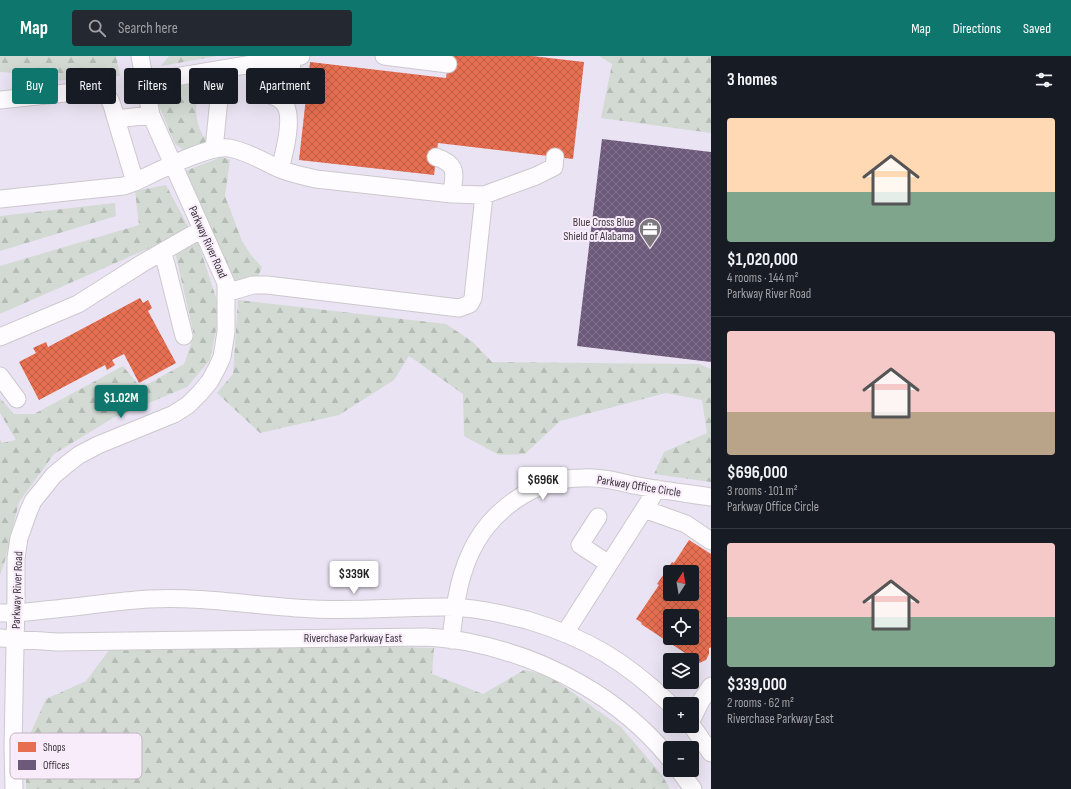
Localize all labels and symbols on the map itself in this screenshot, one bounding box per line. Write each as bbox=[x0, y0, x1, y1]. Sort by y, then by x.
street label: Parkway River Road bbox=[185, 204, 230, 281]
place label: Blue Cross Blue Shield of Alabama bbox=[563, 215, 634, 244]
office icon: Blue Cross Blue Shield of Alabama bbox=[637, 216, 663, 249]
pin: $1.02M bbox=[88, 385, 154, 419]
pin: $696K bbox=[515, 467, 571, 501]
street label: Parkway Office Circle bbox=[596, 472, 682, 501]
street label: Parkway River Road bbox=[9, 551, 26, 629]
pin: $339K bbox=[326, 561, 382, 595]
north arrow bbox=[663, 565, 699, 601]
street label: Riverchase Parkway East bbox=[304, 631, 403, 646]
legend bbox=[10, 733, 142, 779]
text: Shops bbox=[43, 741, 66, 754]
text: Offices bbox=[43, 759, 70, 772]

